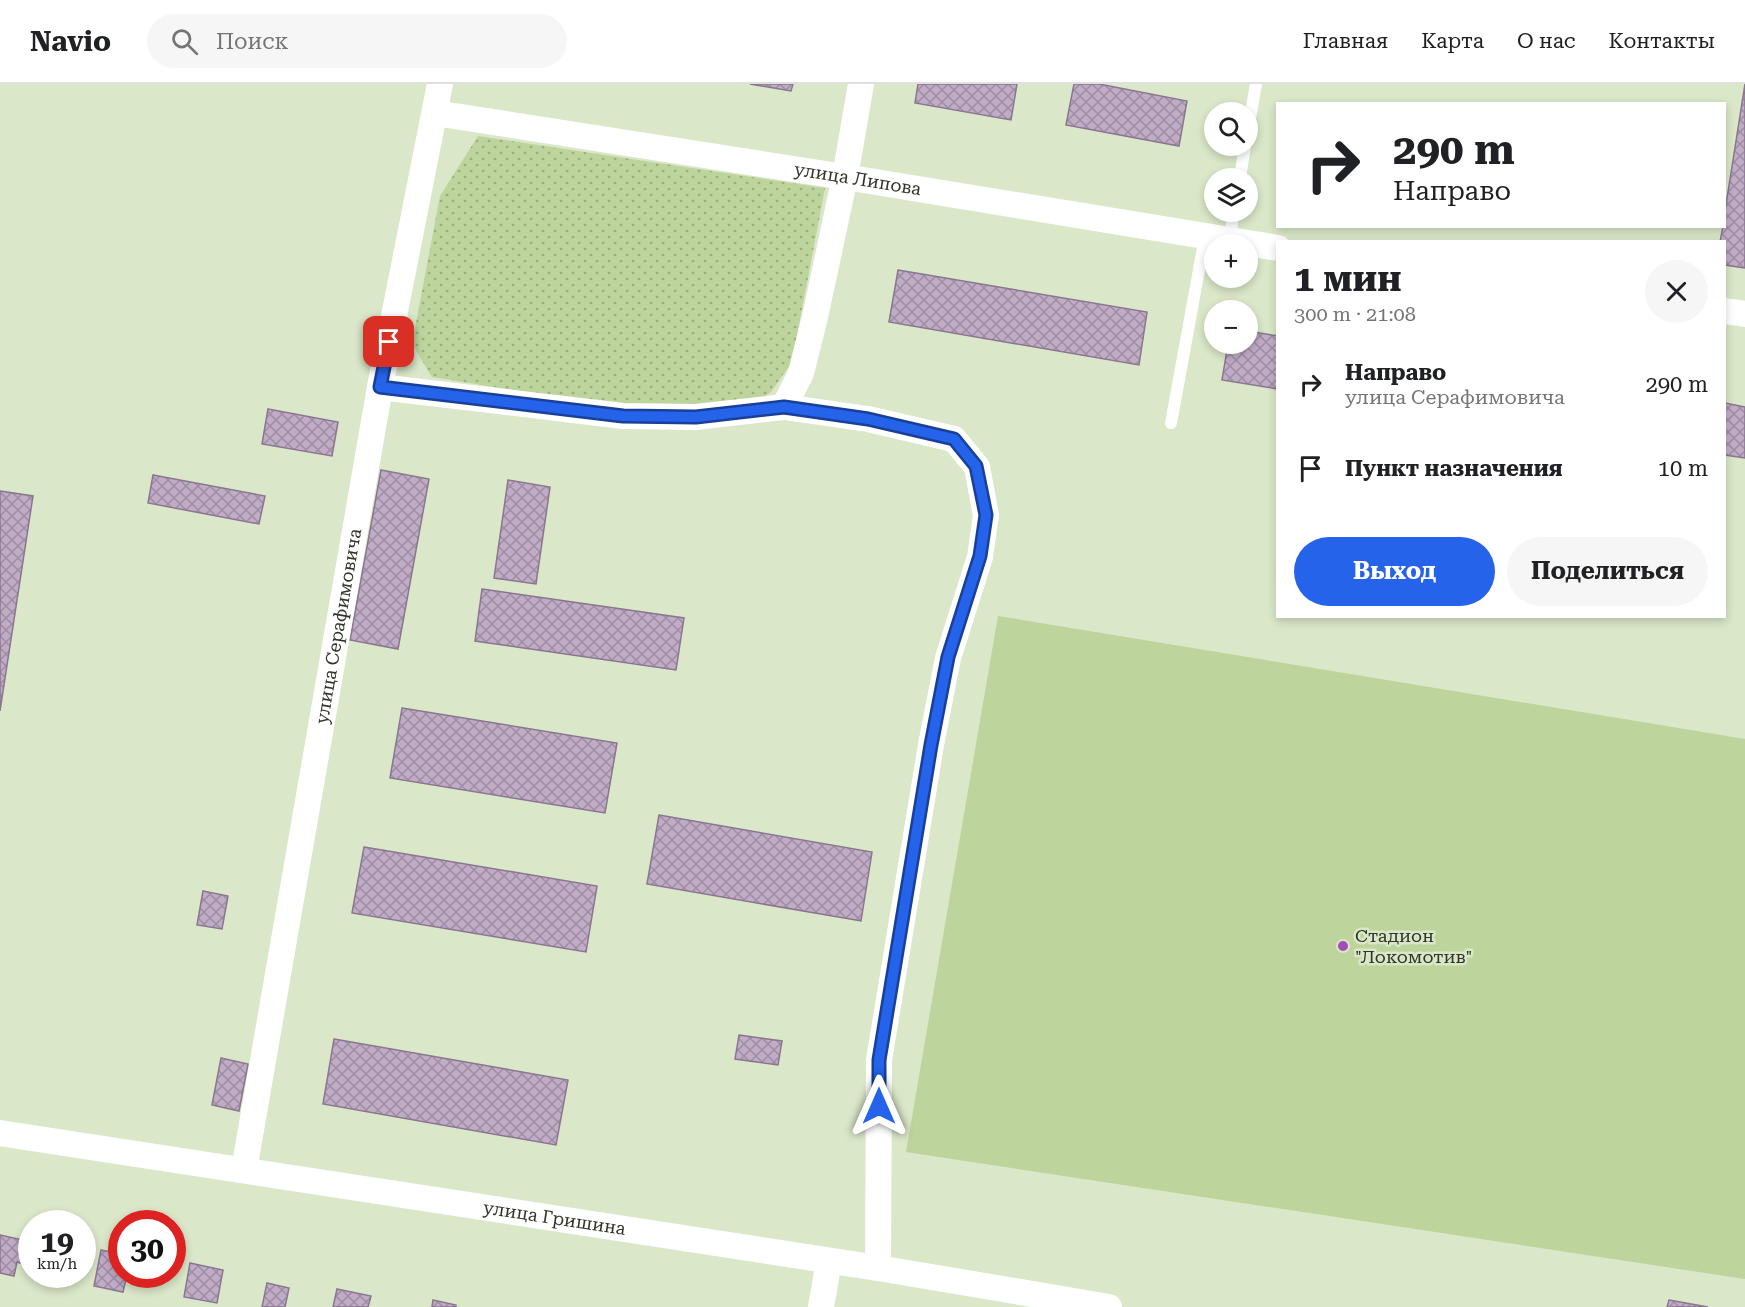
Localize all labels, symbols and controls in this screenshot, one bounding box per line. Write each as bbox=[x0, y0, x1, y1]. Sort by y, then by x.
search box bbox=[147, 14, 567, 68]
text: Navio bbox=[30, 25, 111, 58]
icon: search bbox=[168, 25, 201, 58]
text: Поиск bbox=[216, 29, 288, 54]
text: Главная bbox=[1303, 29, 1388, 53]
text: Карта bbox=[1421, 29, 1484, 53]
text: О нас bbox=[1517, 29, 1576, 53]
text: Контакты bbox=[1609, 29, 1715, 53]
map controls bbox=[1204, 102, 1258, 354]
button: search bbox=[1204, 102, 1258, 156]
text: 290 m bbox=[1393, 125, 1515, 174]
icon: right bbox=[1294, 126, 1372, 204]
street label: улица Липова bbox=[793, 158, 923, 199]
button: layers bbox=[1204, 168, 1258, 222]
text: Направо bbox=[1393, 175, 1511, 207]
button: + bbox=[1204, 234, 1258, 288]
text: 1 мин bbox=[1294, 258, 1402, 300]
button: close bbox=[1645, 260, 1708, 323]
button: − bbox=[1204, 300, 1258, 354]
text: 300 m · 21:08 bbox=[1294, 302, 1416, 326]
pin bbox=[363, 316, 414, 367]
icon: arrive bbox=[372, 325, 405, 358]
text: Направо bbox=[1345, 360, 1446, 385]
icon: right bbox=[1294, 368, 1327, 401]
text: 290 m bbox=[1645, 372, 1708, 397]
text: улица Серафимовича bbox=[1345, 385, 1565, 409]
icon: arrive bbox=[1294, 452, 1327, 485]
text: Пункт назначения bbox=[1345, 456, 1563, 481]
text: 10 m bbox=[1658, 456, 1708, 481]
street label: улица Серафимовича bbox=[311, 526, 365, 725]
button: Выход bbox=[1294, 537, 1495, 606]
button: Поделиться bbox=[1507, 537, 1708, 606]
place label: Стадион "Локомотив" bbox=[1355, 925, 1472, 967]
marker: Стадион "Локомотив" bbox=[1336, 939, 1350, 953]
position arrow bbox=[847, 1074, 911, 1138]
street label: улица Гришина bbox=[482, 1196, 627, 1239]
speed limit sign: 30 bbox=[108, 1210, 186, 1288]
text: 19 bbox=[40, 1224, 74, 1259]
text: km/h bbox=[37, 1255, 77, 1273]

